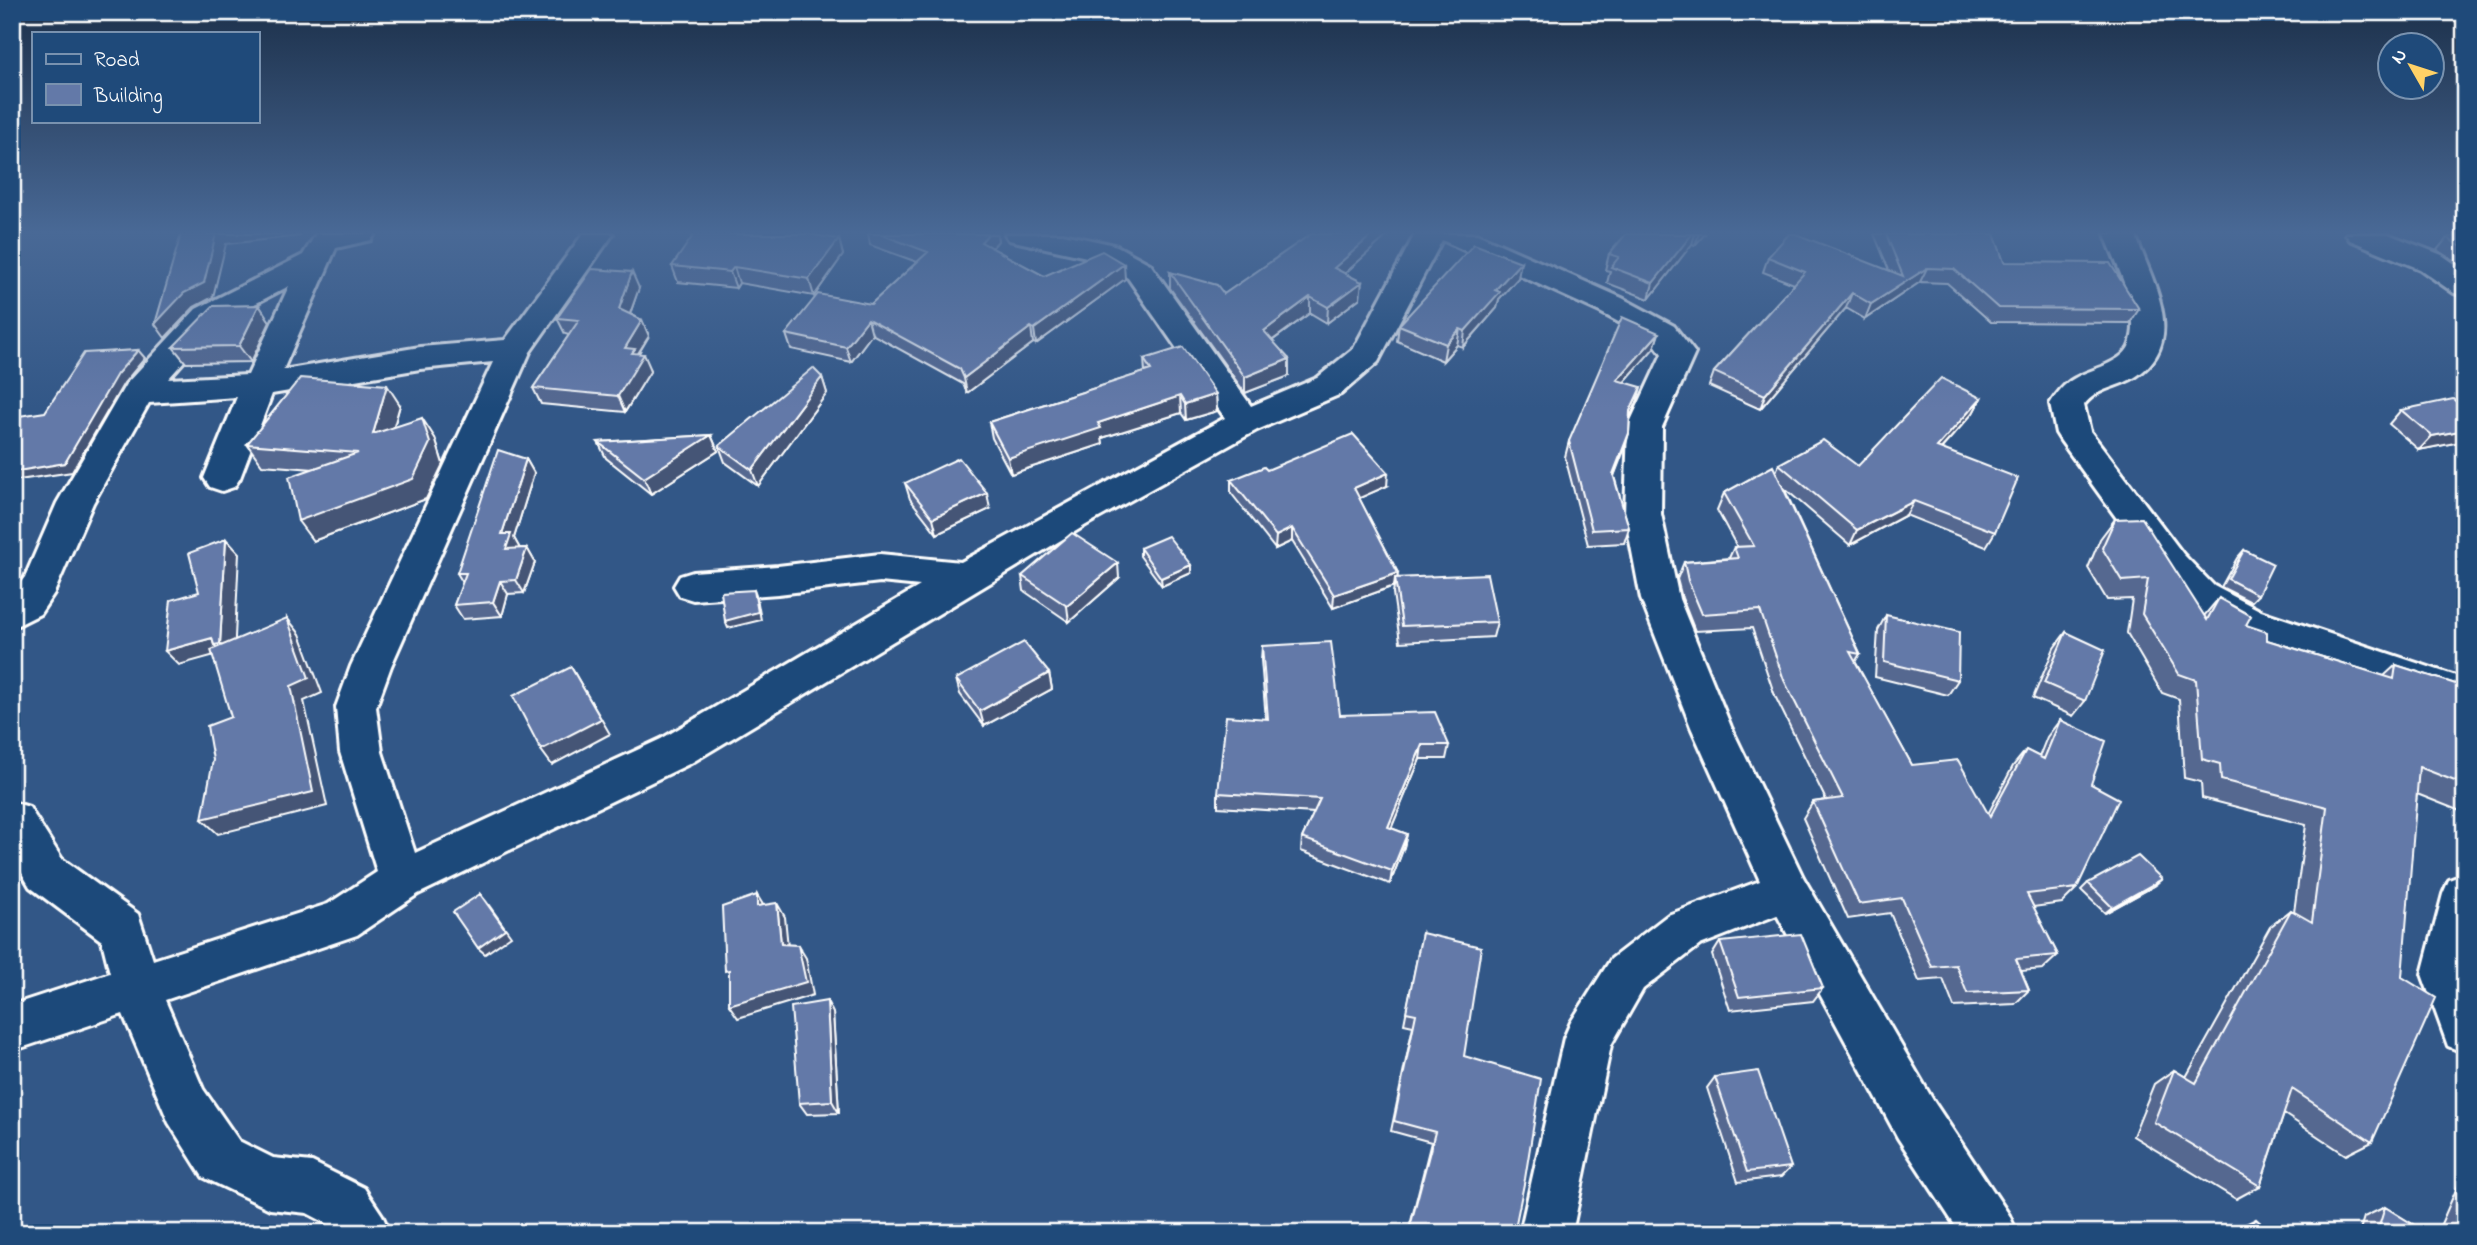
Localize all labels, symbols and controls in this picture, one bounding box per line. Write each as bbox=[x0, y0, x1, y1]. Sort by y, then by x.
legend bbox=[32, 32, 259, 122]
north arrow bbox=[2376, 32, 2446, 102]
text: N bbox=[2385, 43, 2414, 70]
text: Road bbox=[94, 46, 140, 76]
text: Building bbox=[93, 82, 163, 114]

